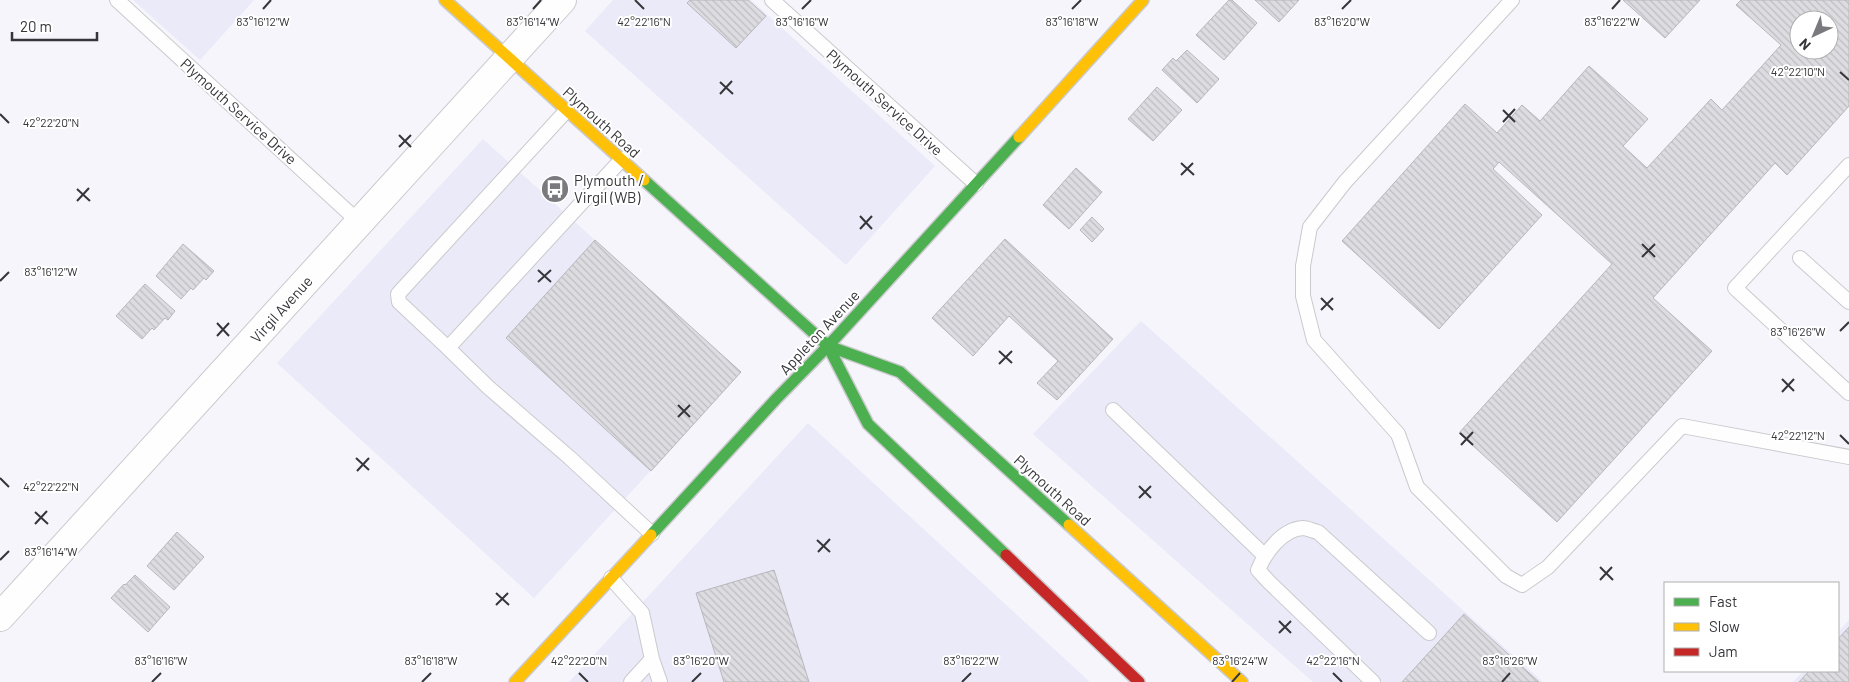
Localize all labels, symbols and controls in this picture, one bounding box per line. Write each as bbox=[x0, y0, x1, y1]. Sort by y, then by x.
scale bar bbox=[12, 10, 98, 42]
north arrow bbox=[1789, 10, 1839, 60]
text: 83°16'12"W bbox=[236, 14, 290, 28]
text: 83°16'14"W bbox=[506, 14, 560, 28]
text: 42°22'16"N bbox=[617, 14, 671, 28]
text: 83°16'16"W bbox=[775, 14, 829, 28]
text: 83°16'18"W bbox=[1045, 14, 1099, 28]
text: 83°16'20"W bbox=[1314, 14, 1370, 28]
text: 83°16'22"W bbox=[1584, 14, 1640, 28]
text: 20 m bbox=[20, 17, 52, 35]
text: N bbox=[1795, 35, 1814, 54]
street label: Plymouth Service Drive bbox=[823, 45, 947, 159]
street label: Plymouth Service Drive bbox=[177, 54, 301, 168]
text: 42°22'10"N bbox=[1771, 64, 1825, 78]
street label: Plymouth Road bbox=[560, 83, 644, 161]
text: 42°22'20"N bbox=[23, 115, 79, 129]
place label: Plymouth / Virgil (WB) bbox=[574, 171, 644, 206]
bus stop icon: Plymouth / Virgil (WB) bbox=[540, 174, 570, 204]
text: 83°16'12"W bbox=[24, 264, 78, 278]
street label: Virgil Avenue bbox=[246, 272, 316, 346]
street label: Appleton Avenue bbox=[775, 286, 863, 378]
text: 83°16'26"W bbox=[1770, 324, 1826, 338]
text: 42°22'12"N bbox=[1771, 428, 1825, 442]
street label: Plymouth Road bbox=[1011, 451, 1095, 529]
text: 42°22'22"N bbox=[23, 479, 79, 493]
text: 83°16'14"W bbox=[24, 544, 78, 558]
legend bbox=[1664, 582, 1839, 672]
text: Fast bbox=[1709, 592, 1737, 610]
text: Slow bbox=[1709, 617, 1740, 635]
text: Jam bbox=[1709, 642, 1738, 660]
text: 83°16'16"W bbox=[134, 653, 188, 667]
text: 83°16'18"W bbox=[404, 653, 458, 667]
text: 42°22'20"N bbox=[551, 653, 607, 667]
text: 83°16'20"W bbox=[673, 653, 729, 667]
text: 83°16'22"W bbox=[943, 653, 999, 667]
text: 83°16'24"W bbox=[1212, 653, 1268, 667]
text: 42°22'16"N bbox=[1306, 653, 1360, 667]
text: 83°16'26"W bbox=[1482, 653, 1538, 667]

